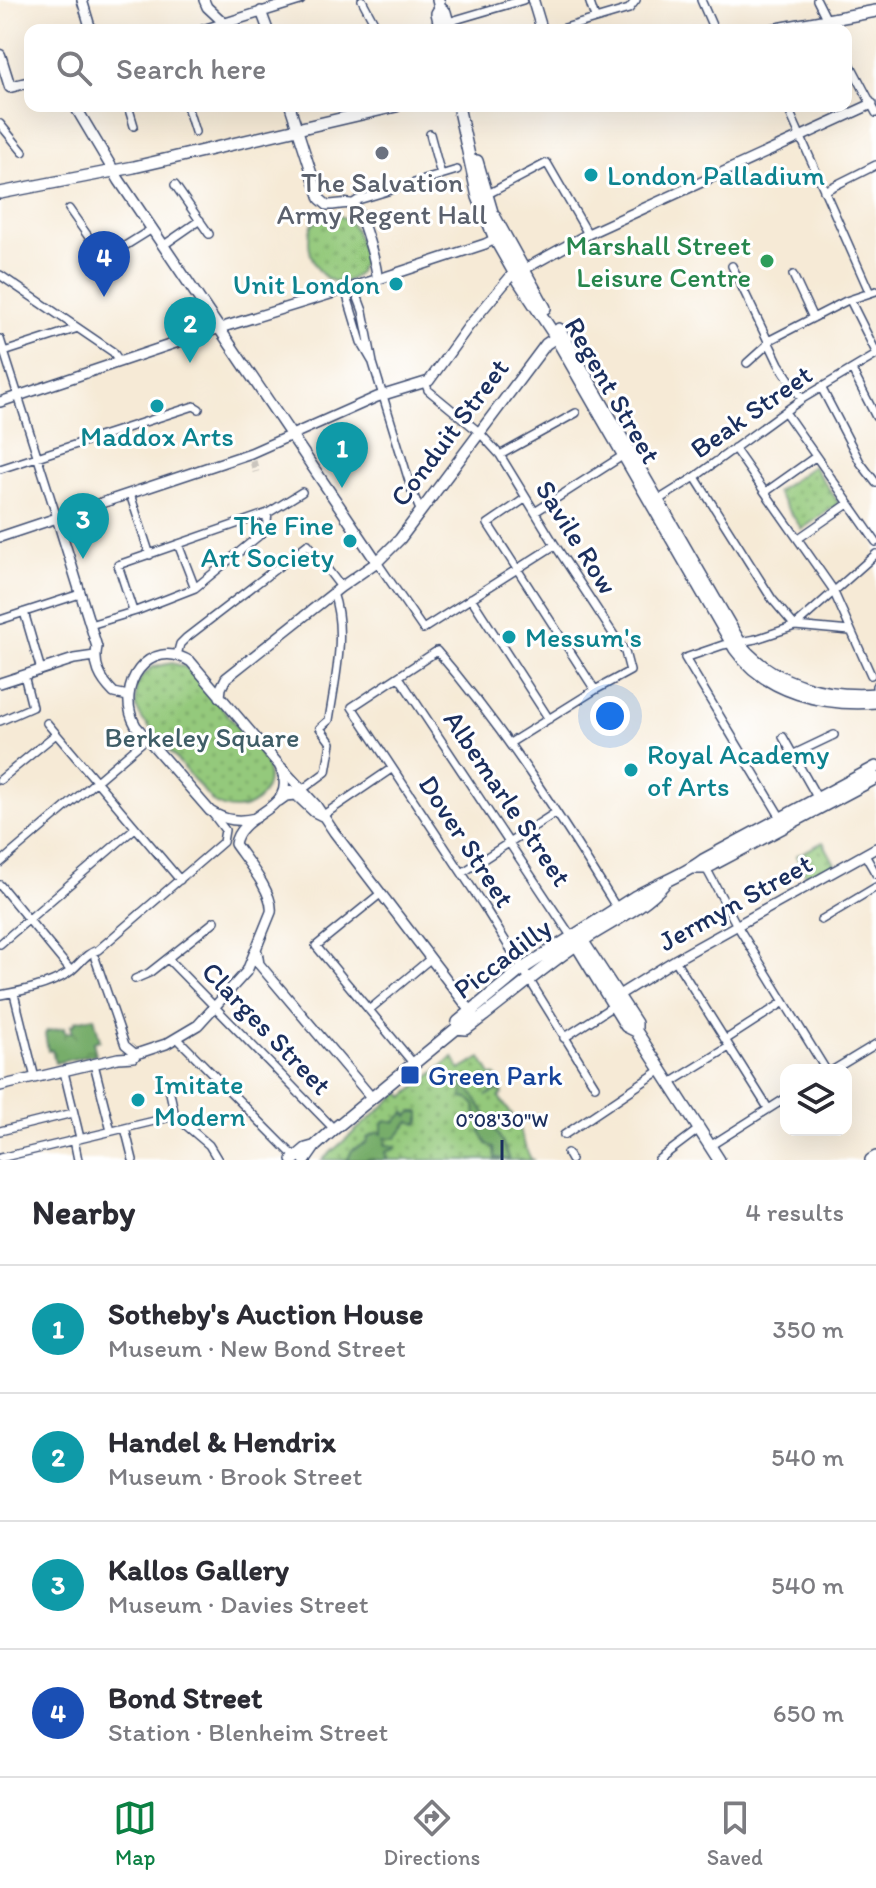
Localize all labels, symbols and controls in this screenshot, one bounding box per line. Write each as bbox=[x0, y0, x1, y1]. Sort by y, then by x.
search box bbox=[24, 24, 852, 112]
icon: search bbox=[52, 46, 96, 90]
text: Search here bbox=[116, 50, 266, 87]
marker: The Salvation Army Regent Hall bbox=[373, 144, 391, 162]
place label: London Palladium bbox=[607, 158, 826, 192]
place label: The Salvation Army Regent Hall bbox=[277, 165, 487, 231]
marker: London Palladium bbox=[582, 166, 600, 184]
place label: Marshall Street Leisure Centre bbox=[565, 228, 751, 294]
pin: 4 bbox=[78, 231, 130, 297]
marker: Marshall Street Leisure Centre bbox=[758, 252, 776, 270]
place label: Unit London bbox=[233, 267, 380, 301]
marker: Unit London bbox=[387, 275, 405, 293]
pin: 2 bbox=[164, 297, 216, 363]
street label: Regent Street bbox=[557, 311, 669, 469]
street label: Conduit Street bbox=[382, 351, 516, 513]
street label: Beak Street bbox=[684, 357, 818, 465]
marker: Maddox Arts bbox=[148, 397, 166, 415]
place label: Maddox Arts bbox=[80, 419, 234, 453]
pin: 1 bbox=[316, 422, 368, 488]
street label: Savile Row bbox=[529, 474, 625, 600]
pin: 3 bbox=[57, 493, 109, 559]
place label: The Fine Art Society bbox=[201, 508, 334, 574]
marker: The Fine Art Society bbox=[341, 532, 359, 550]
place label: Messum's bbox=[525, 620, 642, 654]
marker: Messum's bbox=[500, 628, 518, 646]
your location bbox=[590, 696, 630, 736]
street label: Albemarle Street bbox=[437, 704, 579, 892]
park label: Berkeley Square bbox=[105, 720, 299, 754]
place label: Royal Academy of Arts bbox=[647, 737, 829, 803]
marker: Royal Academy of Arts bbox=[622, 761, 640, 779]
street label: Dover Street bbox=[412, 769, 522, 913]
street label: Jermyn Street bbox=[652, 846, 818, 958]
street label: Piccadilly bbox=[446, 910, 558, 1006]
street label: Clarges Street bbox=[195, 954, 339, 1102]
place label: Green Park bbox=[428, 1058, 563, 1092]
marker: Green Park bbox=[399, 1064, 421, 1086]
map controls bbox=[780, 1064, 852, 1136]
button: layers bbox=[780, 1064, 852, 1136]
place label: Imitate Modern bbox=[154, 1067, 246, 1133]
marker: Imitate Modern bbox=[129, 1091, 147, 1109]
text: 0°08'30"W bbox=[456, 1108, 548, 1132]
text: Nearby bbox=[32, 1192, 135, 1233]
text: 4 results bbox=[745, 1196, 844, 1228]
text: Sotheby's Auction House bbox=[108, 1295, 423, 1332]
text: 1 bbox=[52, 1313, 64, 1345]
text: 350 m bbox=[772, 1313, 844, 1345]
text: Museum · New Bond Street bbox=[108, 1332, 406, 1364]
text: Handel & Hendrix bbox=[108, 1423, 336, 1460]
text: 2 bbox=[51, 1441, 65, 1473]
text: 540 m bbox=[771, 1441, 844, 1473]
text: Museum · Brook Street bbox=[108, 1460, 362, 1492]
text: Kallos Gallery bbox=[108, 1551, 289, 1588]
text: 3 bbox=[51, 1569, 65, 1601]
text: 540 m bbox=[771, 1569, 844, 1601]
text: Museum · Davies Street bbox=[108, 1588, 369, 1620]
text: Bond Street bbox=[108, 1679, 262, 1716]
text: 4 bbox=[50, 1697, 66, 1729]
text: 650 m bbox=[773, 1697, 844, 1729]
text: Station · Blenheim Street bbox=[108, 1716, 388, 1748]
tab: Map bbox=[113, 1796, 157, 1871]
tab: Directions bbox=[384, 1796, 480, 1871]
tab: Saved bbox=[707, 1796, 763, 1871]

